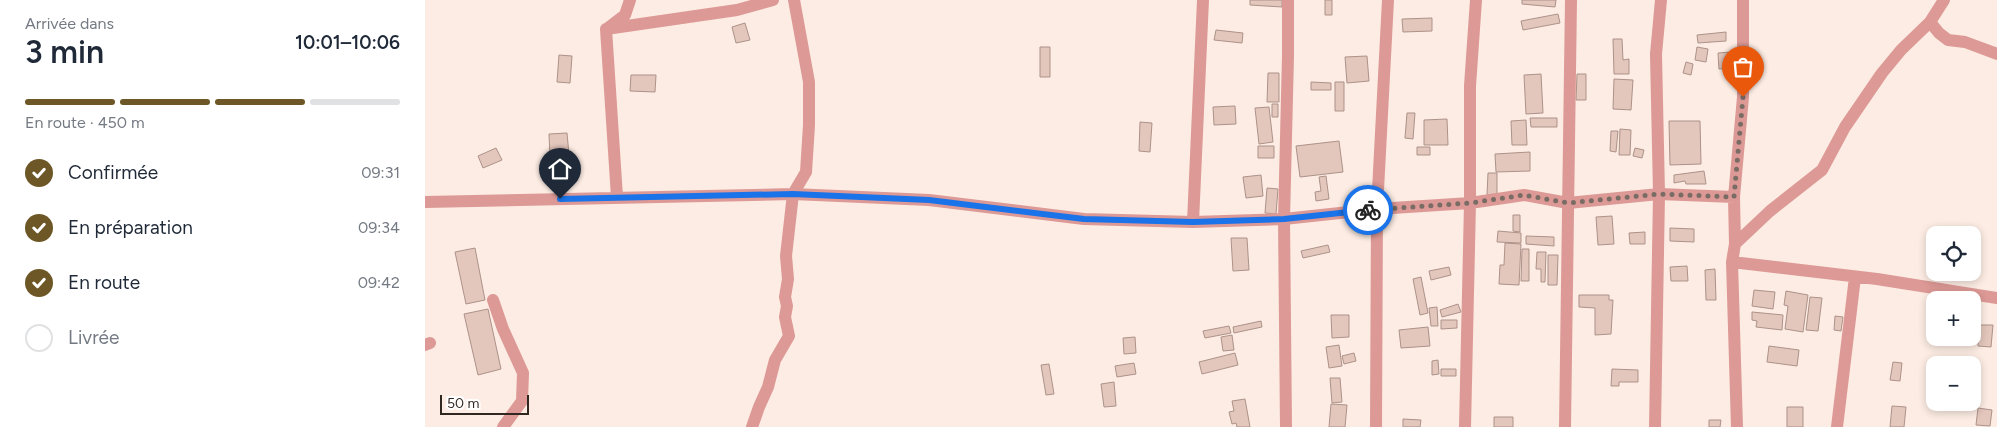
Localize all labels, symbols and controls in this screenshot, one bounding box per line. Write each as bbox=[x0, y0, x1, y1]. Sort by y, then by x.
text: Arrivée dans bbox=[25, 14, 114, 33]
text: 10:01–10:06 bbox=[295, 31, 400, 54]
text: 3 min bbox=[25, 33, 104, 71]
pin bbox=[1722, 46, 1764, 97]
icon: bag bbox=[1729, 53, 1757, 81]
text: En route · 450 m bbox=[25, 113, 145, 132]
pin bbox=[539, 148, 581, 199]
icon: home bbox=[546, 155, 574, 183]
icon: check bbox=[25, 159, 53, 187]
text: Confirmée bbox=[68, 161, 158, 184]
text: 09:31 bbox=[361, 163, 400, 182]
courier bbox=[1343, 185, 1393, 235]
icon: bike bbox=[1354, 196, 1382, 224]
icon: check bbox=[25, 214, 53, 242]
text: En préparation bbox=[68, 216, 193, 239]
text: 09:34 bbox=[358, 218, 400, 237]
map controls bbox=[1926, 226, 1981, 411]
button: locate bbox=[1926, 226, 1981, 281]
icon: check bbox=[25, 269, 53, 297]
text: En route bbox=[68, 271, 140, 294]
text: 09:42 bbox=[358, 273, 400, 292]
button: + bbox=[1926, 291, 1981, 346]
text: Livrée bbox=[68, 326, 119, 349]
button: − bbox=[1926, 356, 1981, 411]
scale bar bbox=[440, 392, 529, 415]
text: 50 m bbox=[447, 395, 479, 412]

